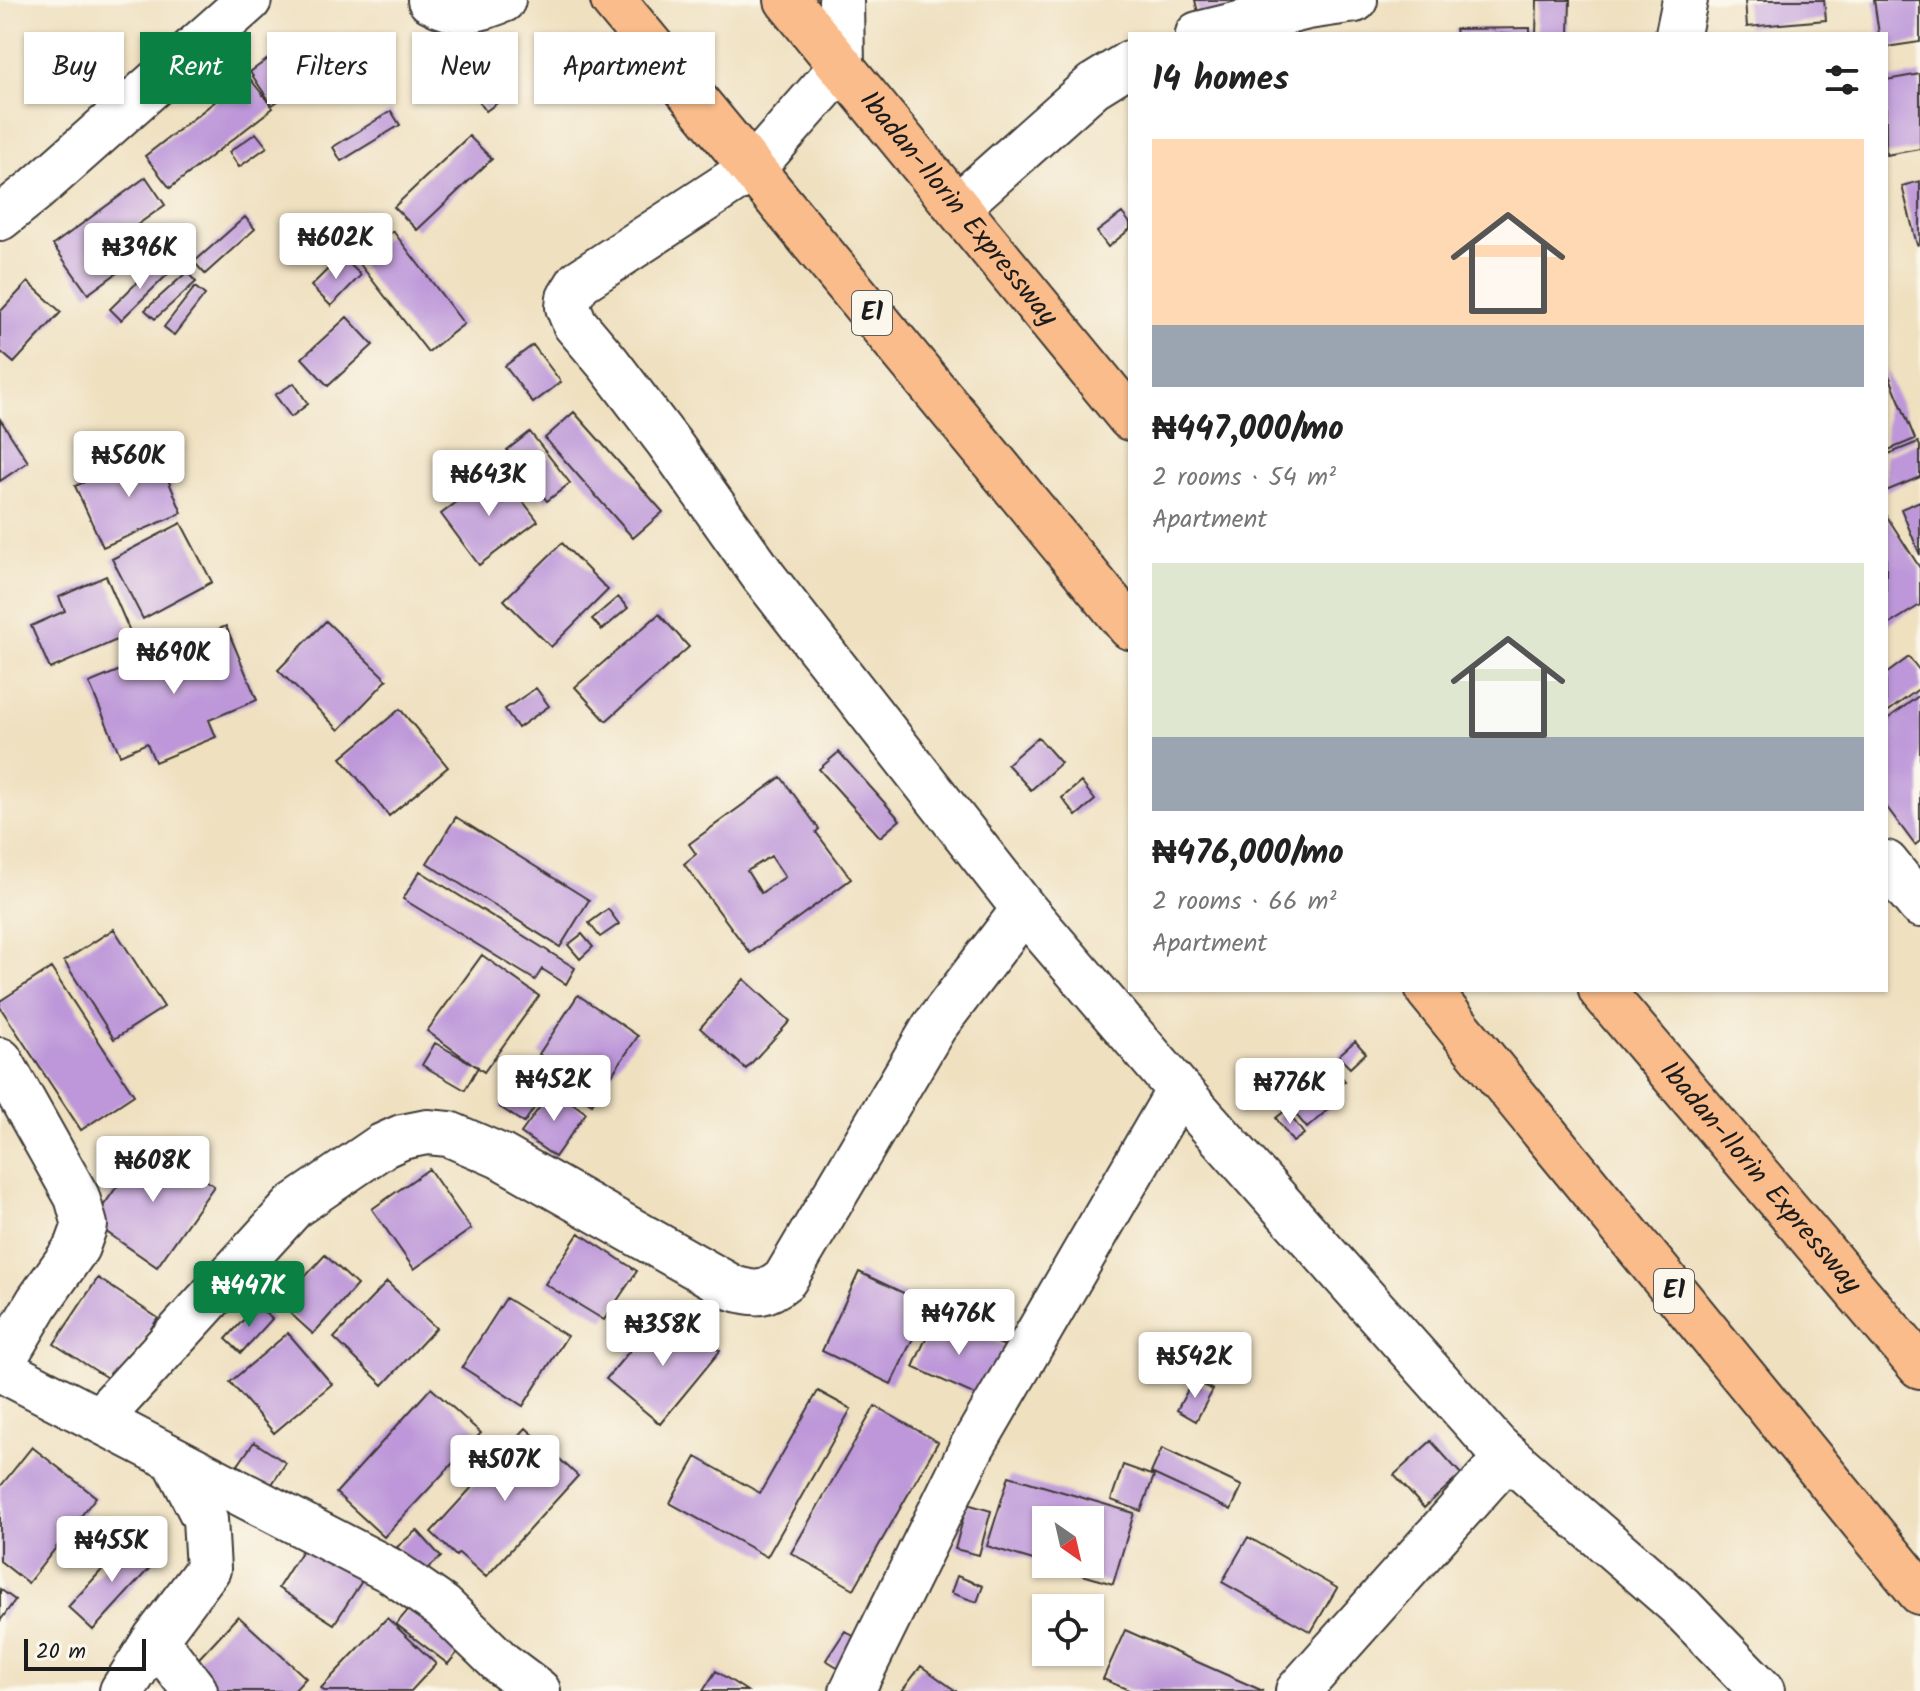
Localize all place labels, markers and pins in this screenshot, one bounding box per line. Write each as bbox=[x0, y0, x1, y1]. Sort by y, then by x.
pin: ₦602K bbox=[280, 213, 392, 281]
pin: ₦396K bbox=[84, 223, 196, 291]
pin: ₦560K bbox=[73, 431, 185, 499]
pin: ₦643K bbox=[433, 450, 545, 518]
pin: ₦690K bbox=[118, 628, 230, 696]
pin: ₦452K bbox=[498, 1055, 610, 1123]
pin: ₦776K bbox=[1234, 1058, 1346, 1126]
pin: ₦608K bbox=[97, 1136, 209, 1204]
pin: ₦447K bbox=[193, 1261, 305, 1329]
pin: ₦476K bbox=[903, 1289, 1015, 1357]
pin: ₦358K bbox=[607, 1300, 719, 1368]
pin: ₦542K bbox=[1139, 1332, 1251, 1400]
pin: ₦507K bbox=[449, 1435, 561, 1503]
pin: ₦455K bbox=[56, 1516, 168, 1584]

